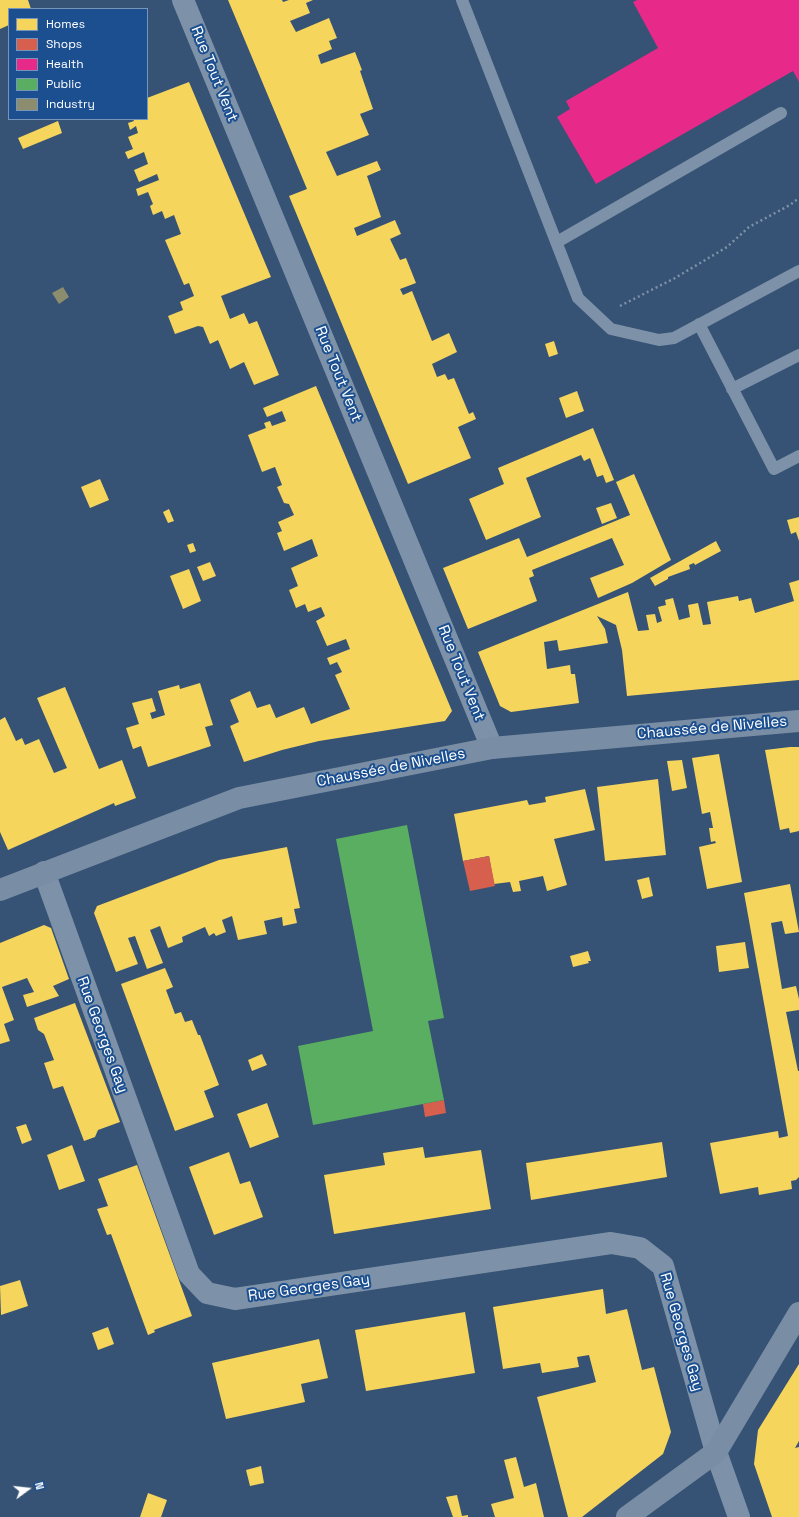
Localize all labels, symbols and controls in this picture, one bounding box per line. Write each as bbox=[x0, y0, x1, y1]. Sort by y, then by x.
legend bbox=[8, 8, 148, 120]
text: Homes bbox=[46, 16, 85, 32]
street label: Rue Tout Vent bbox=[187, 24, 241, 124]
text: Shops bbox=[46, 36, 82, 52]
text: Health bbox=[46, 56, 84, 72]
text: Public bbox=[46, 76, 81, 92]
text: Industry bbox=[46, 96, 95, 112]
street label: Rue Tout Vent bbox=[311, 324, 365, 424]
street label: Rue Tout Vent bbox=[434, 623, 488, 723]
street label: Chaussée de Nivelles bbox=[636, 712, 788, 744]
street label: Chaussée de Nivelles bbox=[315, 745, 467, 791]
street label: Rue Georges Gay bbox=[73, 974, 131, 1096]
street label: Rue Georges Gay bbox=[247, 1271, 371, 1305]
street label: Rue Georges Gay bbox=[655, 1271, 707, 1393]
north arrow bbox=[8, 1469, 48, 1509]
text: N bbox=[32, 1481, 47, 1491]

